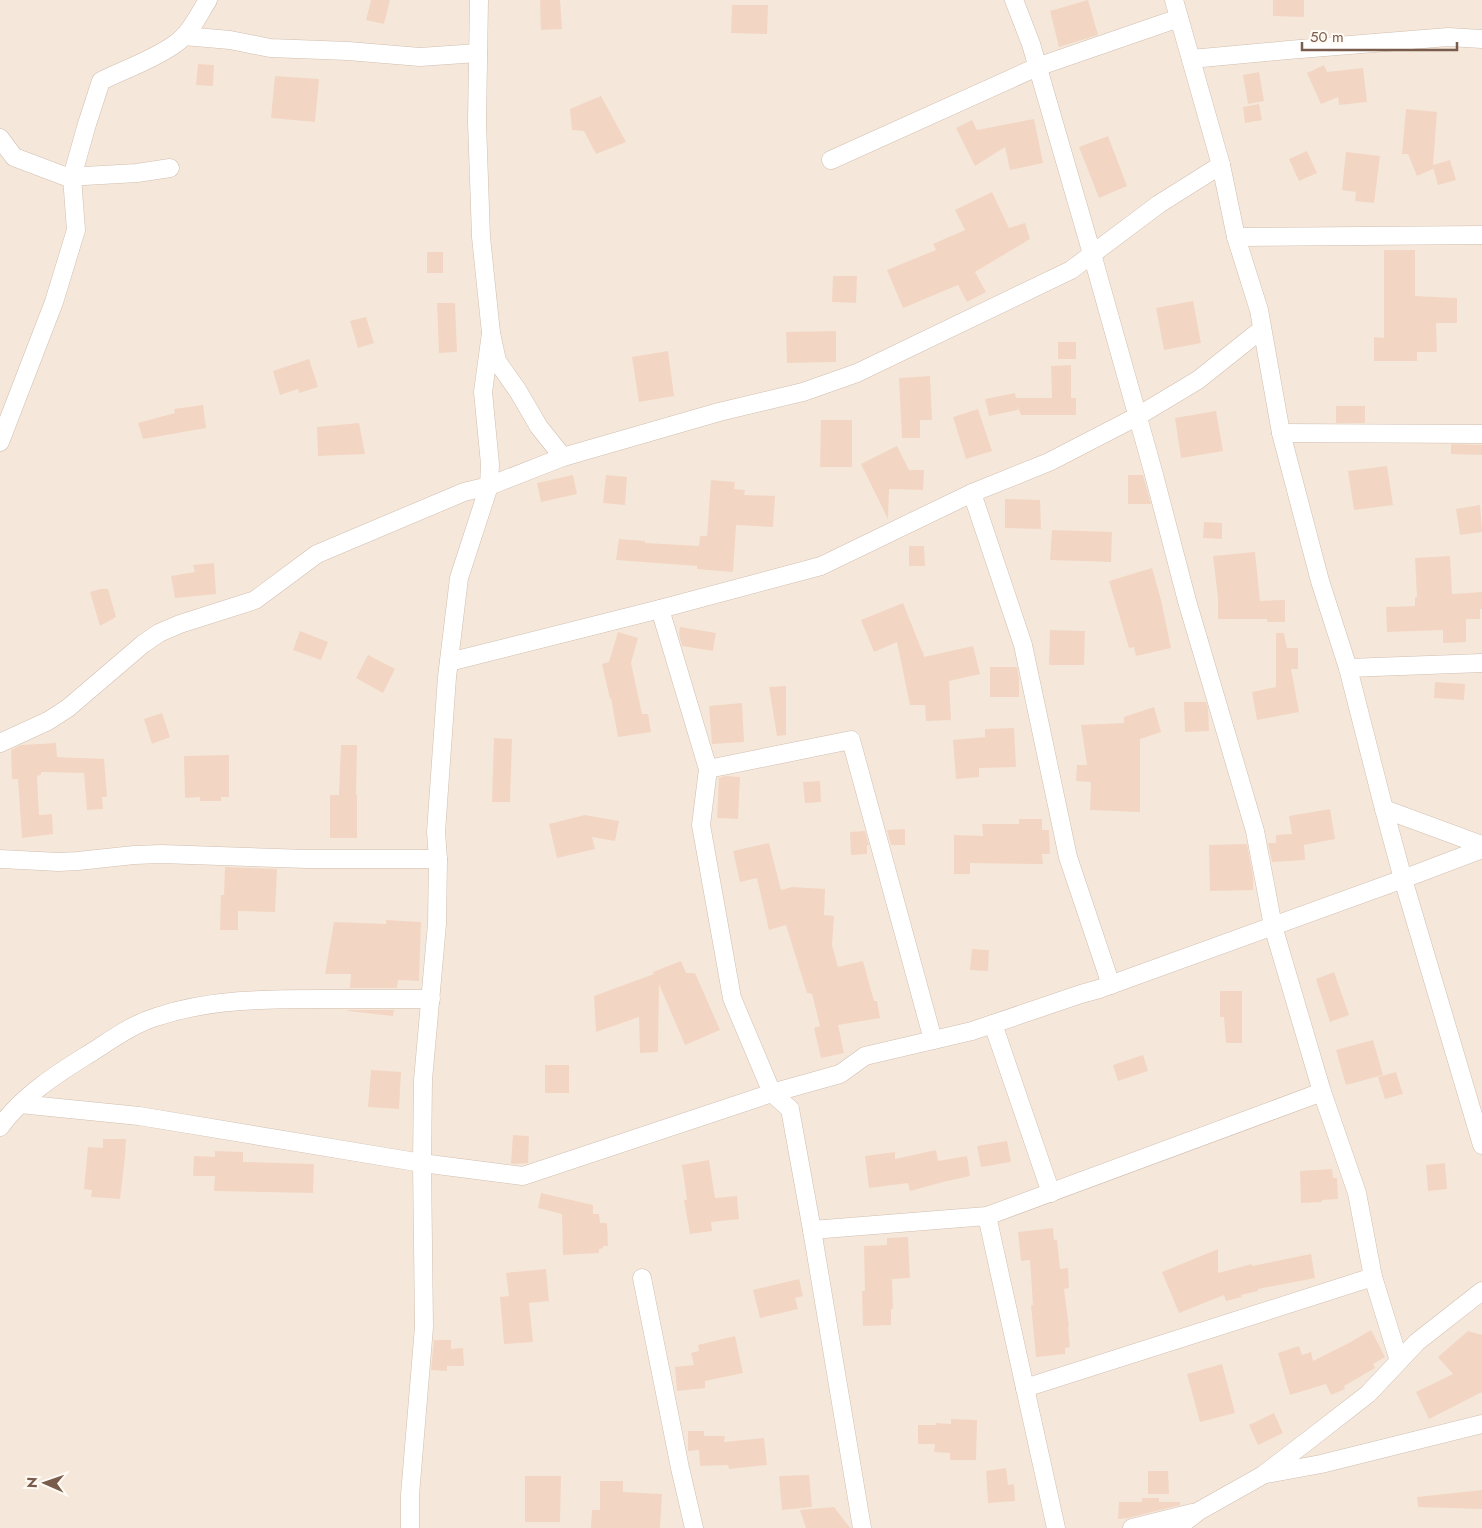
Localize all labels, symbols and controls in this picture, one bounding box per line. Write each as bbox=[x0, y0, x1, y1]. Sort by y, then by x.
scale bar bbox=[1302, 20, 1457, 52]
text: 50 m bbox=[1310, 26, 1344, 48]
north arrow bbox=[20, 1458, 70, 1508]
text: N bbox=[22, 1477, 42, 1488]

